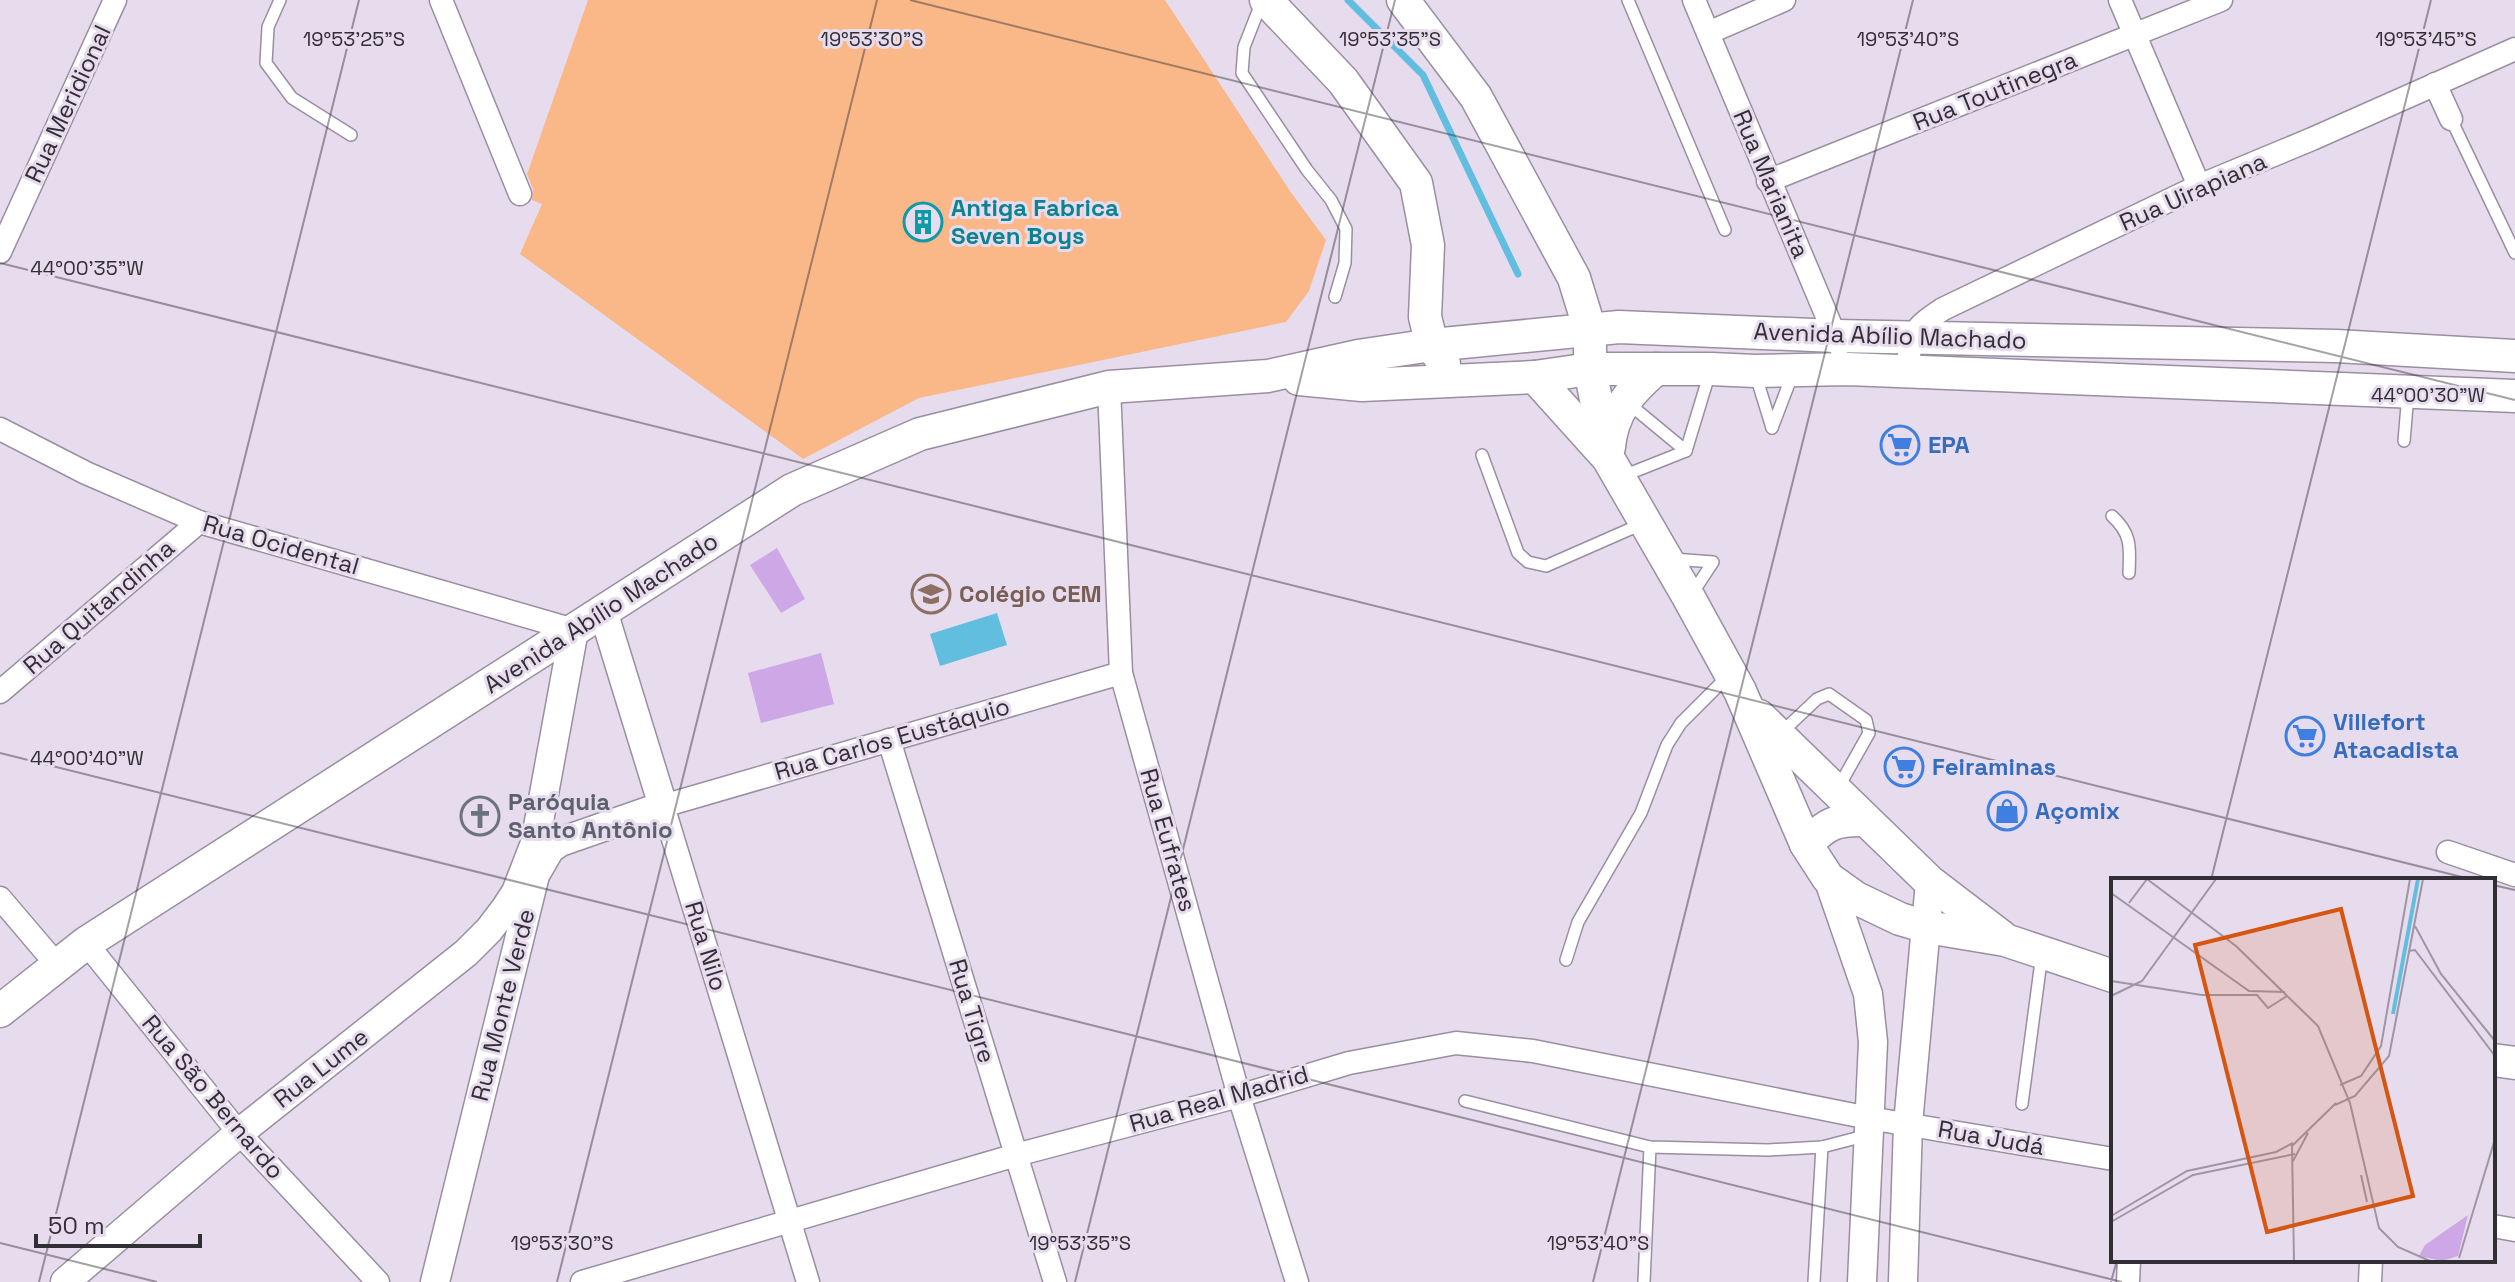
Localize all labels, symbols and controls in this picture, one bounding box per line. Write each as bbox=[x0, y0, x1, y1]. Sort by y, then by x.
street label: Rua Meridional bbox=[18, 20, 118, 187]
text: 19°53'25"S bbox=[303, 26, 405, 52]
text: 19°53'30"S bbox=[821, 26, 923, 52]
text: 19°53'35"S bbox=[1339, 26, 1441, 52]
text: 19°53'40"S bbox=[1857, 26, 1959, 52]
text: 19°53'45"S bbox=[2375, 26, 2477, 52]
street label: Rua Toutinegra bbox=[1908, 43, 2082, 138]
street label: Rua Marianita bbox=[1726, 105, 1817, 263]
street label: Rua Uirapiana bbox=[2114, 145, 2271, 238]
place label: Antiga Fabrica Seven Boys bbox=[951, 192, 1119, 251]
building icon: Antiga Fabrica Seven Boys bbox=[902, 201, 944, 243]
text: 44°00'35"W bbox=[30, 255, 144, 281]
street label: Avenida Abílio Machado bbox=[1753, 315, 2027, 356]
text: 44°00'30"W bbox=[2371, 382, 2485, 408]
supermarket icon: EPA bbox=[1879, 424, 1921, 466]
place label: EPA bbox=[1928, 429, 1970, 460]
street label: Rua Ocidental bbox=[200, 507, 363, 582]
street label: Avenida Abílio Machado bbox=[478, 525, 724, 700]
street label: Rua Quitandinha bbox=[17, 532, 181, 681]
school or university icon: Colégio CEM bbox=[910, 573, 952, 615]
place label: Colégio CEM bbox=[959, 578, 1102, 609]
street label: Rua Carlos Eustáquio bbox=[771, 690, 1013, 787]
place label: Villefort Atacadista bbox=[2333, 706, 2459, 765]
supermarket icon: Villefort Atacadista bbox=[2284, 715, 2326, 757]
text: 44°00'40"W bbox=[30, 745, 144, 771]
supermarket icon: Feiraminas bbox=[1883, 746, 1925, 788]
place label: Feiraminas bbox=[1932, 751, 2056, 782]
street label: Rua Eufrates bbox=[1133, 765, 1204, 915]
place label: Paróquia Santo Antônio bbox=[508, 786, 673, 845]
shop icon: Açomix bbox=[1986, 790, 2028, 832]
church icon: Paróquia Santo Antônio bbox=[459, 795, 501, 837]
place label: Açomix bbox=[2035, 795, 2120, 826]
inset map bbox=[2111, 878, 2495, 1262]
street label: Rua Nilo bbox=[678, 897, 735, 995]
street label: Rua Monte Verde bbox=[464, 906, 541, 1104]
street label: Rua Tigre bbox=[942, 955, 1003, 1067]
street label: Rua São Bernardo bbox=[135, 1008, 291, 1185]
street label: Rua Lume bbox=[267, 1021, 374, 1114]
street label: Rua Real Madrid bbox=[1126, 1058, 1312, 1139]
street label: Rua Judá bbox=[1936, 1113, 2047, 1162]
scale bar bbox=[36, 1198, 200, 1248]
text: 50 m bbox=[48, 1210, 105, 1241]
text: 19°53'30"S bbox=[511, 1230, 613, 1256]
text: 19°53'35"S bbox=[1029, 1230, 1131, 1256]
text: 19°53'40"S bbox=[1547, 1230, 1649, 1256]

